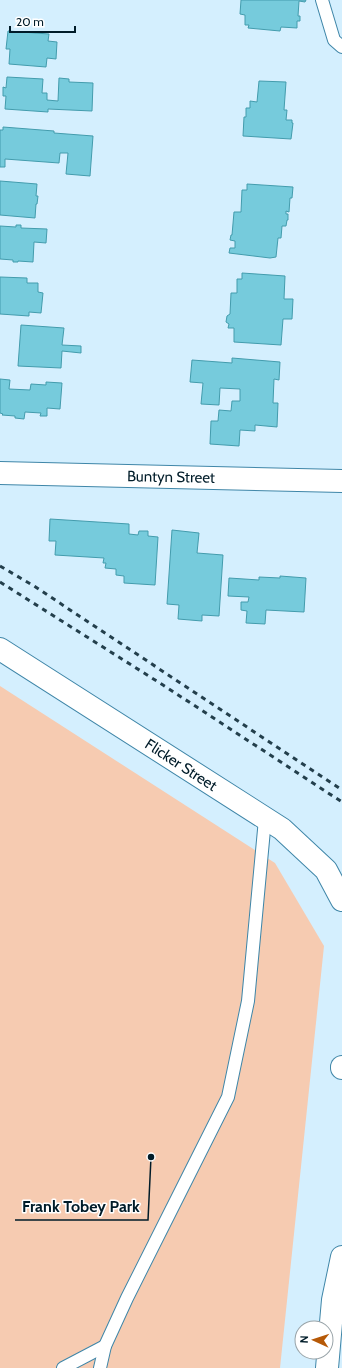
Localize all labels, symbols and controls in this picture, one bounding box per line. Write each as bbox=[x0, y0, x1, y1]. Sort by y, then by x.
scale bar bbox=[10, 8, 75, 34]
text: 20 m bbox=[16, 14, 44, 29]
street label: Buntyn Street bbox=[127, 467, 215, 487]
street label: Flicker Street bbox=[142, 735, 220, 795]
callout: Frank Tobey Park bbox=[15, 1192, 148, 1220]
text: Frank Tobey Park bbox=[22, 1197, 140, 1216]
north arrow bbox=[294, 1320, 334, 1360]
text: N bbox=[297, 1335, 311, 1344]

